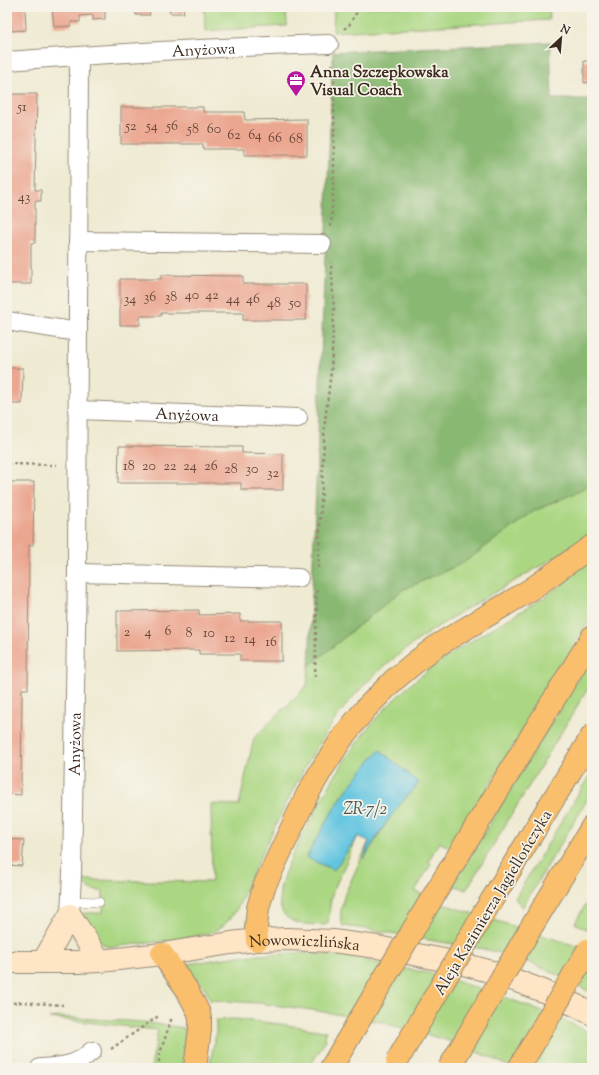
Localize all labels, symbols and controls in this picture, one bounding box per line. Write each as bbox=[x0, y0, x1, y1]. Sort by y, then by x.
north arrow bbox=[541, 18, 581, 58]
text: N bbox=[557, 20, 573, 39]
street label: Anyżowa bbox=[171, 38, 237, 64]
place label: Anna Szczepkowska Visual Coach bbox=[310, 62, 449, 103]
office icon: Anna Szczepkowska Visual Coach bbox=[285, 69, 307, 97]
house number: 51 bbox=[16, 98, 27, 118]
house number: 52 bbox=[124, 117, 137, 137]
house number: 54 bbox=[145, 117, 158, 137]
house number: 56 bbox=[165, 117, 178, 137]
house number: 58 bbox=[186, 120, 199, 140]
house number: 60 bbox=[207, 120, 221, 140]
house number: 62 bbox=[227, 126, 241, 146]
house number: 64 bbox=[248, 126, 262, 146]
house number: 66 bbox=[268, 129, 282, 149]
house number: 68 bbox=[289, 130, 303, 150]
house number: 43 bbox=[18, 188, 31, 208]
house number: 40 bbox=[185, 286, 199, 306]
house number: 42 bbox=[205, 286, 219, 306]
house number: 36 bbox=[144, 288, 156, 308]
house number: 38 bbox=[165, 288, 177, 308]
house number: 34 bbox=[124, 290, 136, 310]
house number: 44 bbox=[226, 290, 240, 310]
house number: 46 bbox=[246, 290, 260, 310]
house number: 48 bbox=[267, 294, 281, 314]
house number: 50 bbox=[288, 294, 301, 314]
street label: Anyżowa bbox=[155, 404, 220, 429]
house number: 18 bbox=[123, 457, 135, 477]
house number: 20 bbox=[142, 457, 156, 477]
house number: 22 bbox=[163, 457, 177, 477]
house number: 24 bbox=[183, 457, 197, 477]
house number: 26 bbox=[204, 457, 218, 477]
house number: 28 bbox=[224, 460, 238, 480]
house number: 30 bbox=[246, 460, 258, 480]
house number: 32 bbox=[267, 464, 280, 484]
house number: 6 bbox=[165, 622, 172, 642]
house number: 2 bbox=[124, 623, 131, 643]
house number: 4 bbox=[144, 623, 152, 643]
house number: 8 bbox=[186, 624, 193, 644]
house number: 10 bbox=[203, 624, 215, 644]
house number: 12 bbox=[224, 629, 236, 649]
house number: 14 bbox=[244, 630, 256, 650]
house number: 16 bbox=[265, 633, 277, 653]
street label: Anyżowa bbox=[65, 711, 89, 776]
water label: ZR-7/2 bbox=[343, 798, 387, 822]
street label: Aleja Kazimierza Jagiellończyka bbox=[429, 806, 559, 1000]
street label: Nowowiczlińska bbox=[248, 930, 362, 959]

